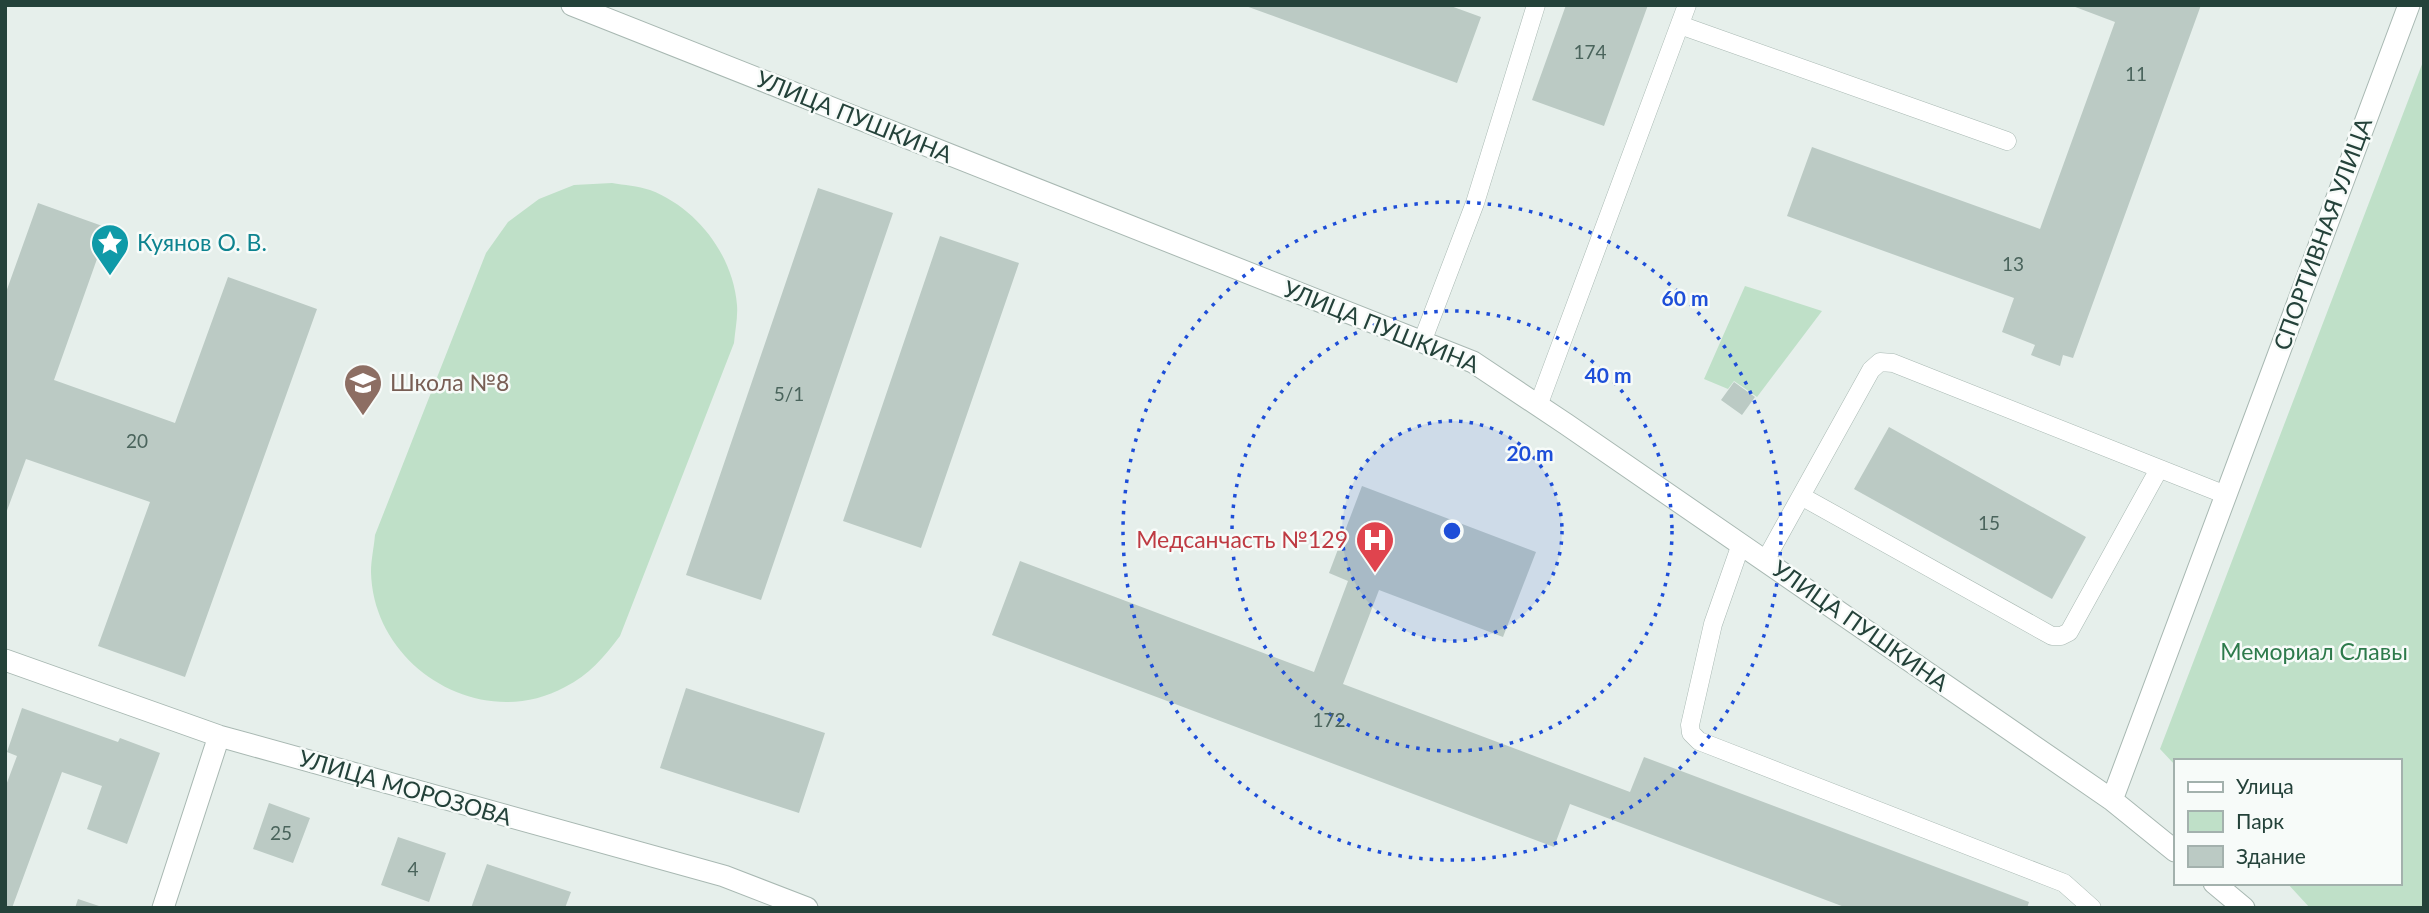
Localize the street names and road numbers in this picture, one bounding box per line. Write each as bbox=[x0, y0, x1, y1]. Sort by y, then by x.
street label: УЛИЦА ПУШКИНА bbox=[752, 64, 957, 168]
street label: СПОРТИВНАЯ УЛИЦА bbox=[2267, 113, 2377, 354]
street label: УЛИЦА ПУШКИНА bbox=[1279, 274, 1484, 378]
street label: УЛИЦА ПУШКИНА bbox=[1767, 554, 1955, 697]
street label: УЛИЦА МОРОЗОВА bbox=[296, 743, 515, 831]

